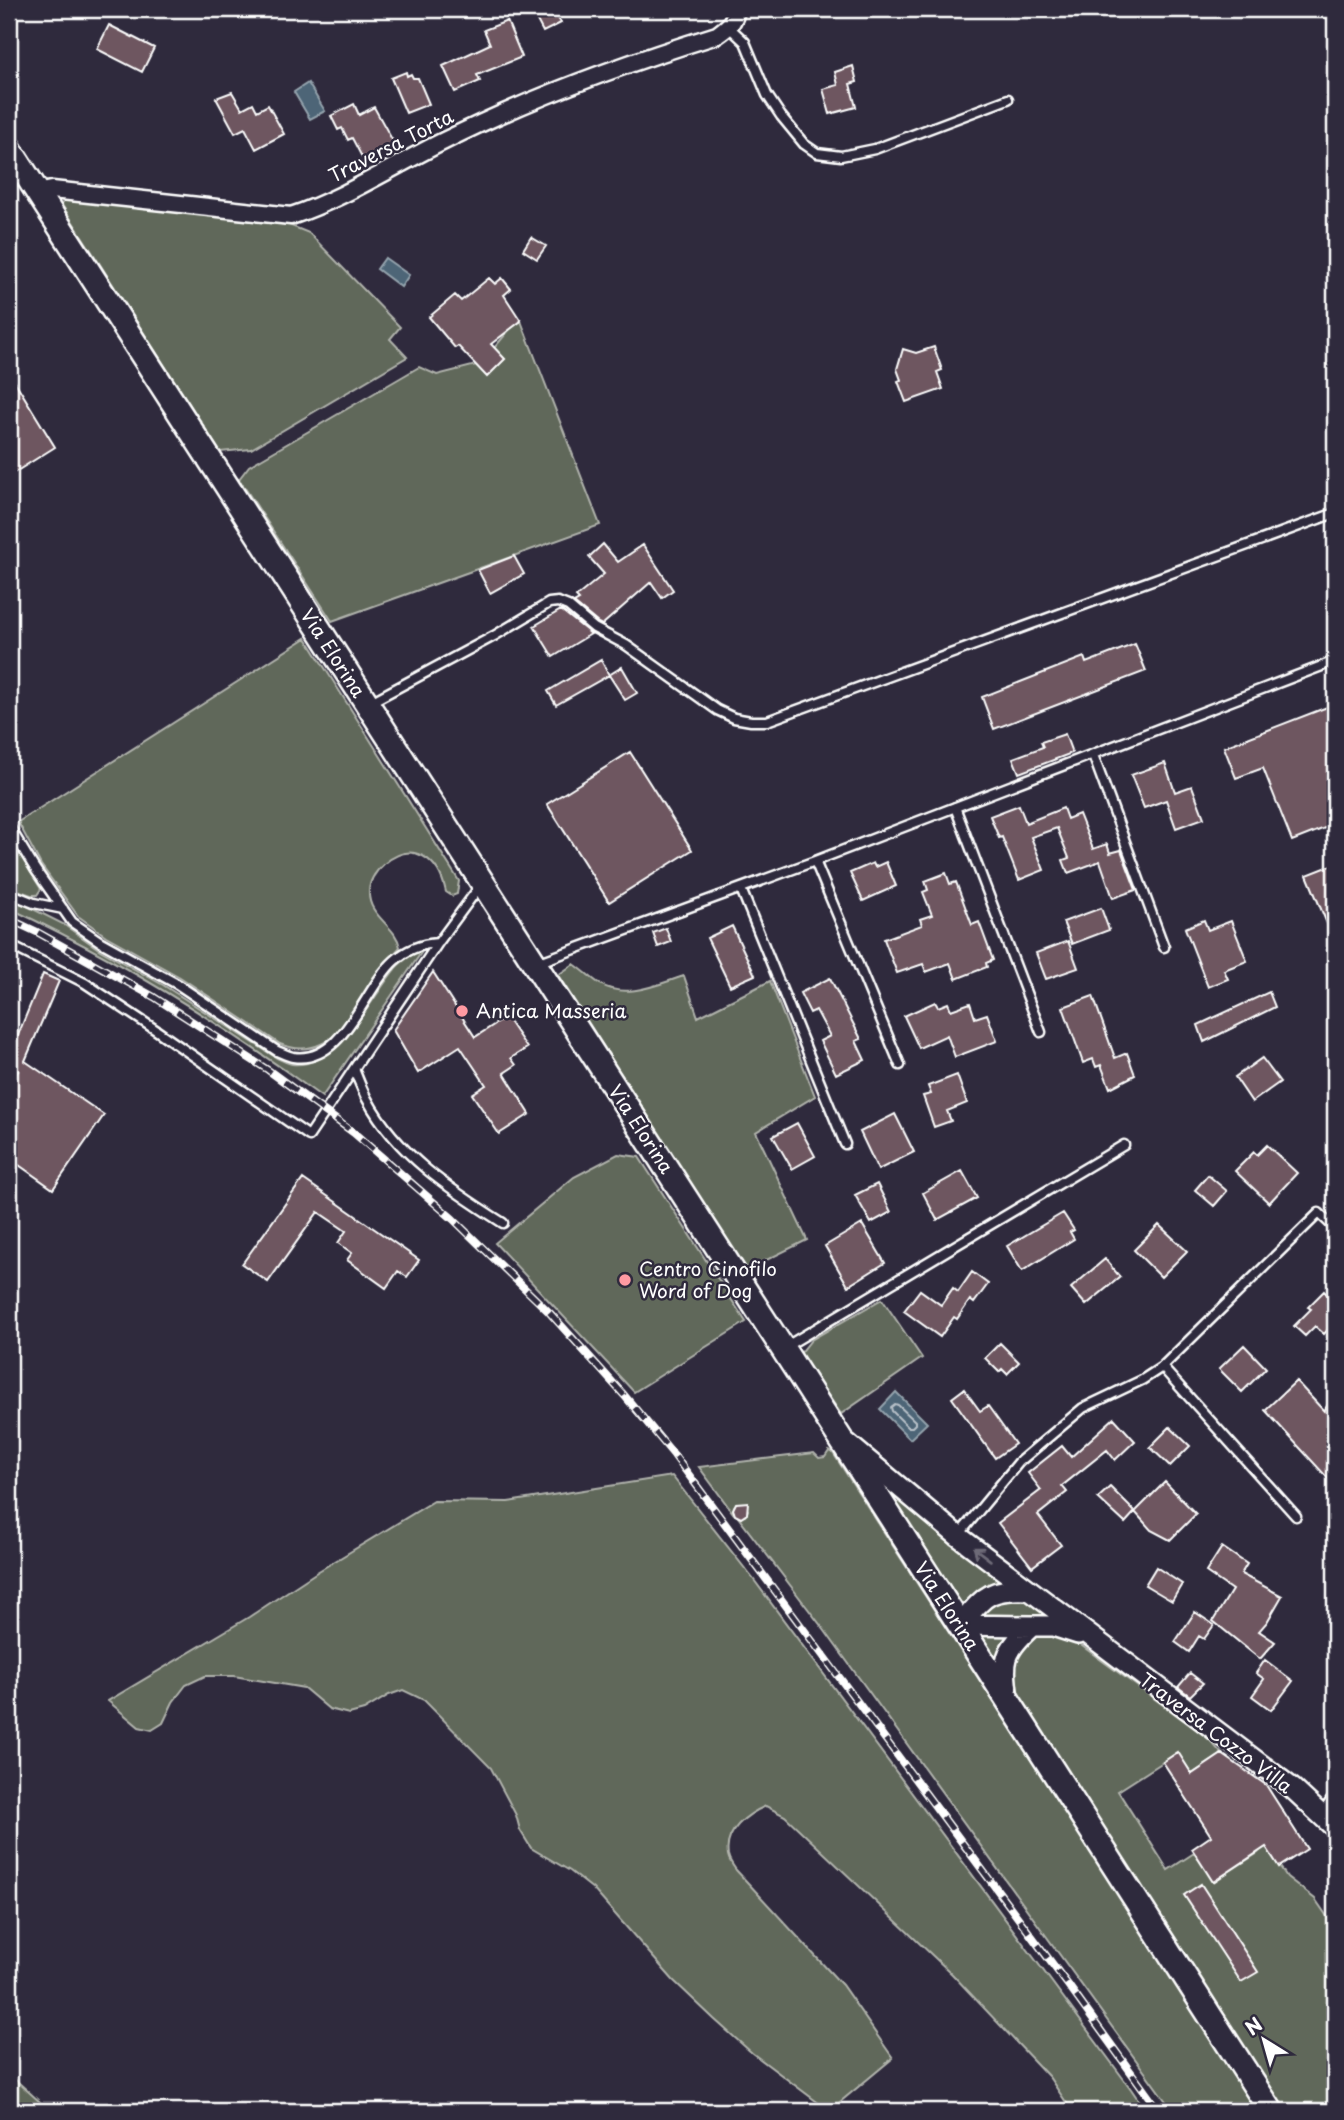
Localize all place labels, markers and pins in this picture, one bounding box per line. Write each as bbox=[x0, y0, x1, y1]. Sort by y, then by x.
place label: Antica Masseria bbox=[476, 996, 627, 1024]
marker: Antica Masseria bbox=[454, 1003, 470, 1019]
place label: Centro Cinofilo Word of Dog bbox=[639, 1254, 777, 1304]
marker: Centro Cinofilo Word of Dog bbox=[617, 1272, 633, 1288]

